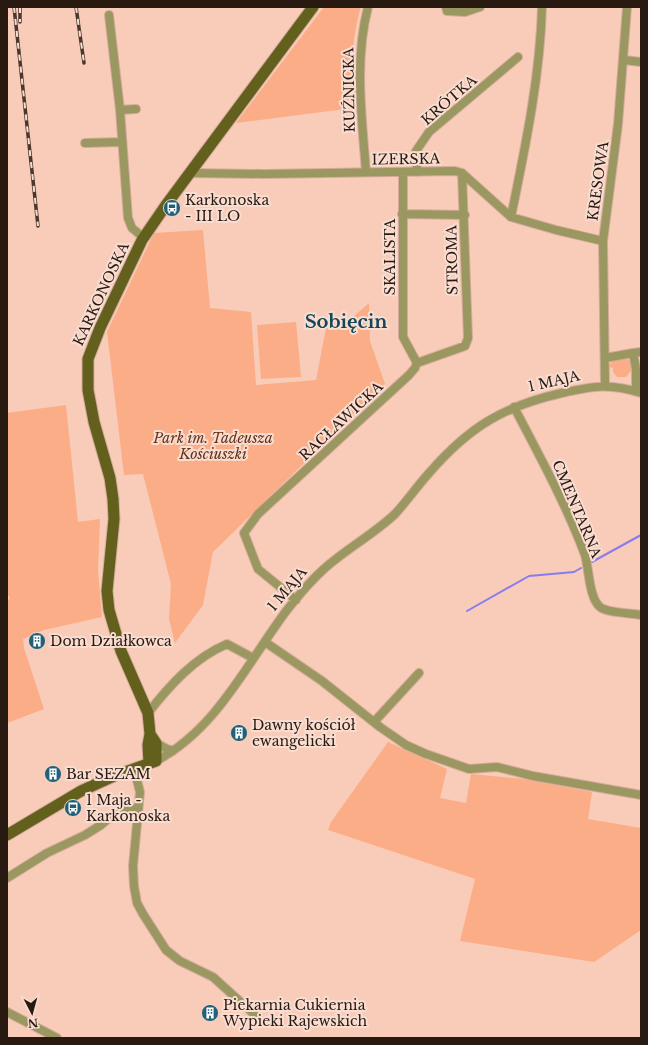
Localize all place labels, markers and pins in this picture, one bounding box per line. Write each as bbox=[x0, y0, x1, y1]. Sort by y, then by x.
place label: Karkonoska - III LO bbox=[185, 191, 269, 225]
bus stop icon: Karkonoska - III LO bbox=[162, 198, 182, 218]
building icon: Dom Działkowca bbox=[27, 631, 47, 651]
place label: Dom Działkowca bbox=[50, 632, 172, 650]
place label: Dawny kościół ewangelicki bbox=[252, 716, 356, 750]
building icon: Dawny kościół ewangelicki bbox=[229, 723, 249, 743]
building icon: Bar SEZAM bbox=[43, 764, 63, 784]
place label: Bar SEZAM bbox=[66, 765, 151, 783]
place label: 1 Maja - Karkonoska bbox=[86, 791, 170, 825]
bus stop icon: 1 Maja - Karkonoska bbox=[63, 798, 83, 818]
place label: Piekarnia Cukiernia Wypieki Rajewskich bbox=[222, 996, 368, 1030]
building icon: Piekarnia Cukiernia Wypieki Rajewskich bbox=[200, 1003, 220, 1023]

